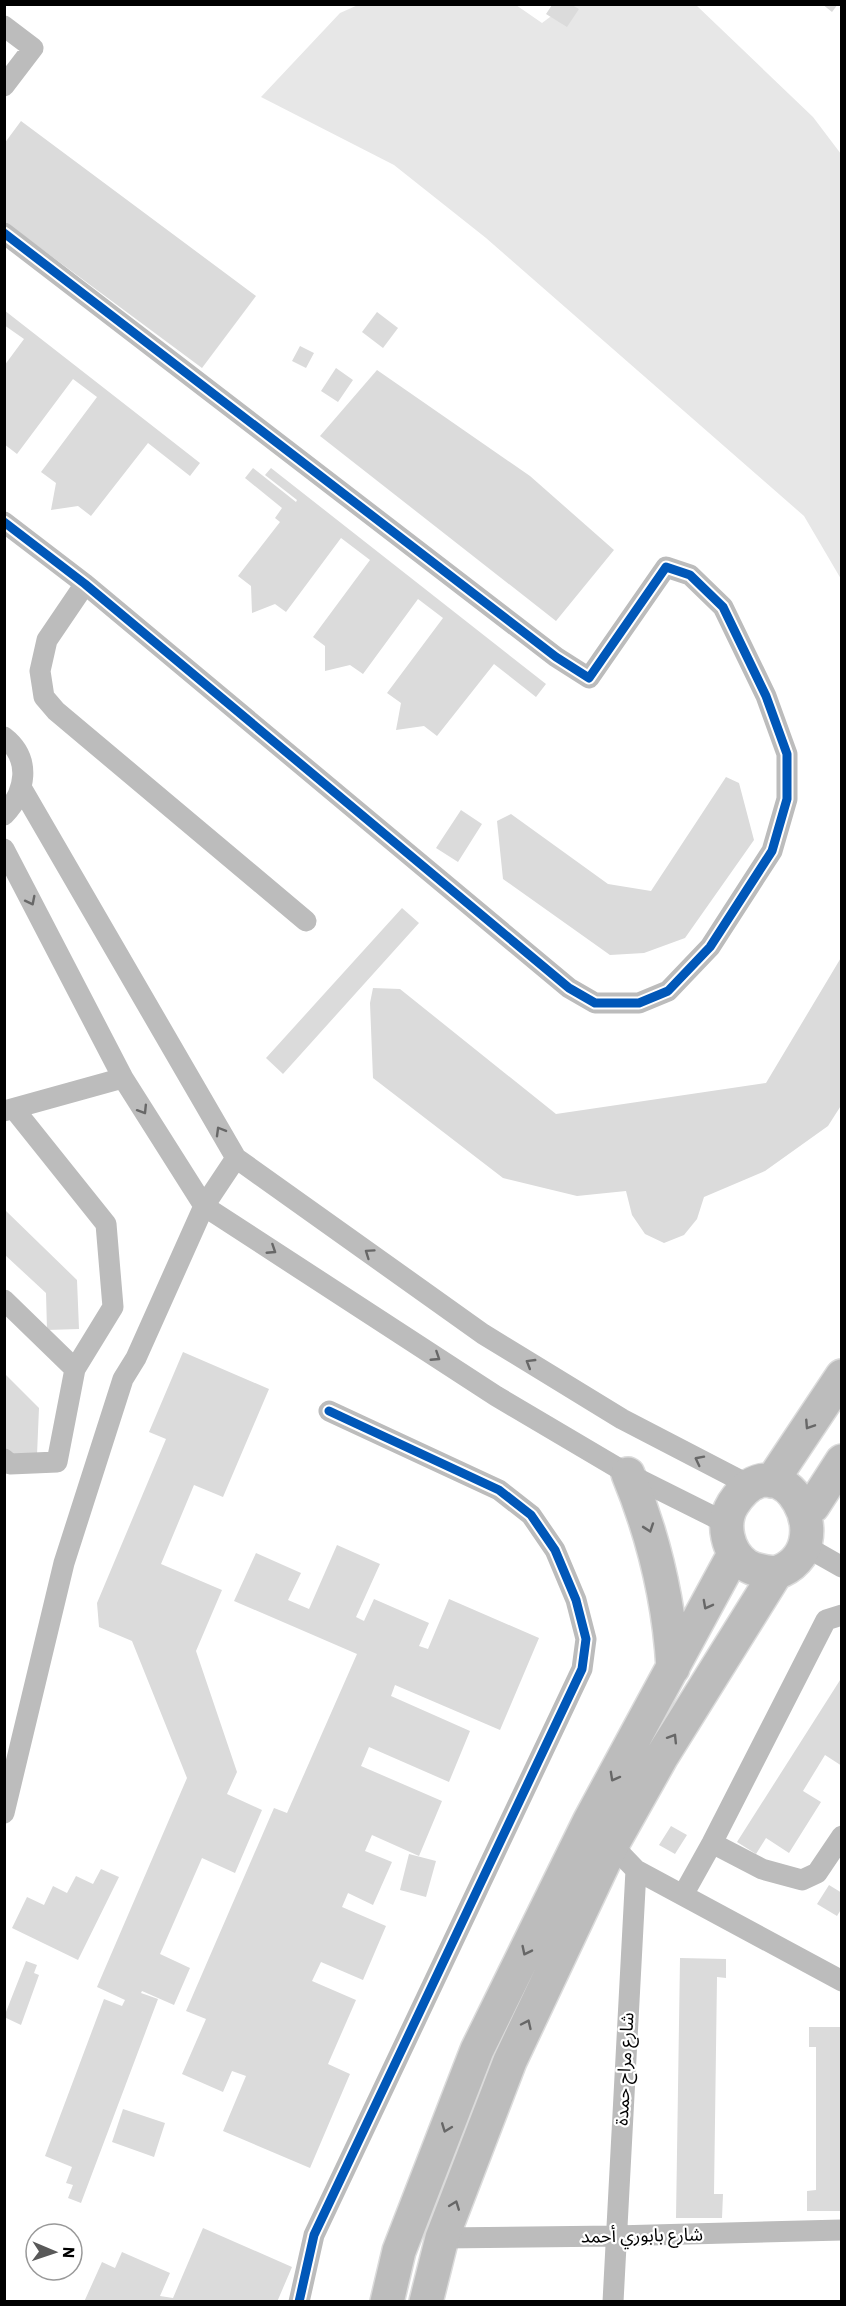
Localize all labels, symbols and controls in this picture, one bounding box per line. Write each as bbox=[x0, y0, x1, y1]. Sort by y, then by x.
one-way arrow bbox=[24, 895, 36, 906]
one-way arrow bbox=[136, 1104, 148, 1114]
one-way arrow bbox=[216, 1127, 227, 1137]
one-way arrow bbox=[266, 1243, 277, 1254]
one-way arrow bbox=[365, 1249, 376, 1260]
one-way arrow bbox=[429, 1350, 440, 1361]
one-way arrow bbox=[526, 1358, 536, 1370]
one-way arrow bbox=[805, 1419, 817, 1429]
one-way arrow bbox=[695, 1455, 706, 1467]
one-way arrow bbox=[641, 1523, 654, 1533]
one-way arrow bbox=[703, 1599, 714, 1610]
one-way arrow bbox=[665, 1734, 676, 1745]
one-way arrow bbox=[610, 1770, 621, 1781]
one-way arrow bbox=[521, 1944, 533, 1955]
street label: شارع مراح حمدة bbox=[610, 2012, 641, 2126]
one-way arrow bbox=[519, 2020, 531, 2031]
one-way arrow bbox=[441, 2123, 454, 2133]
one-way arrow bbox=[448, 2200, 460, 2211]
north arrow bbox=[24, 2222, 84, 2282]
street label: شارع بابوري أحمد bbox=[581, 2222, 703, 2251]
text: N bbox=[59, 2246, 79, 2259]

